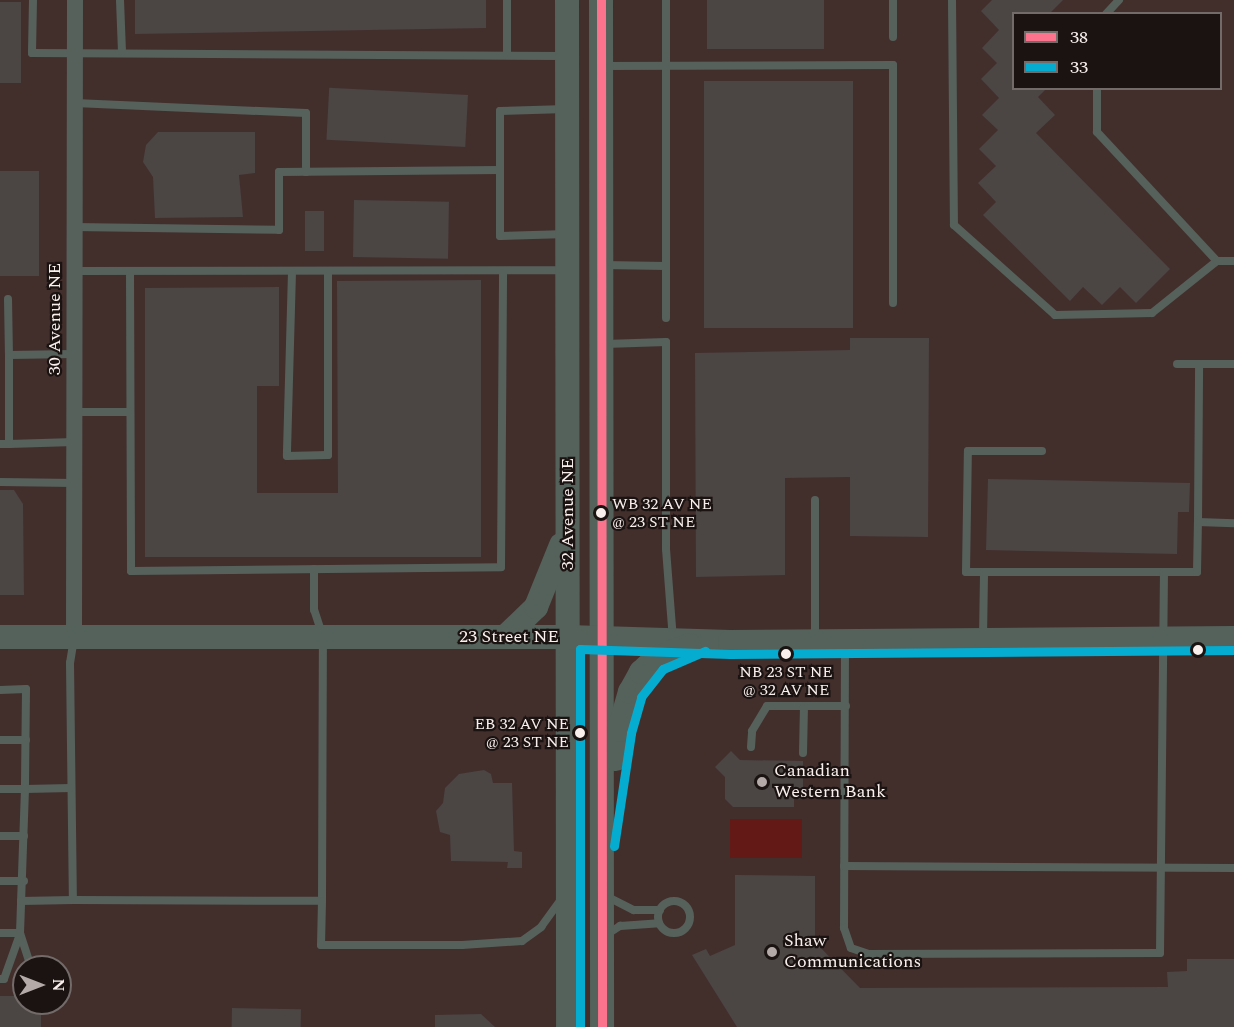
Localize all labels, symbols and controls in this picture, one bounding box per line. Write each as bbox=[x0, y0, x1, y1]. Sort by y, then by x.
legend bbox=[1012, 12, 1222, 90]
text: 38 bbox=[1070, 24, 1088, 51]
text: 33 bbox=[1070, 54, 1088, 81]
street label: 30 Avenue NE bbox=[44, 263, 66, 375]
street label: 32 Avenue NE bbox=[557, 458, 579, 570]
place label: WB 32 AV NE @ 23 ST NE bbox=[612, 494, 712, 532]
marker: WB 32 AV NE @ 23 ST NE bbox=[595, 507, 607, 519]
street label: 23 Street NE bbox=[459, 626, 559, 648]
unlabelled marker bbox=[1192, 644, 1204, 656]
marker: NB 23 ST NE @ 32 AV NE bbox=[780, 648, 792, 660]
place label: NB 23 ST NE @ 32 AV NE bbox=[739, 662, 833, 700]
place label: EB 32 AV NE @ 23 ST NE bbox=[474, 714, 569, 752]
marker: EB 32 AV NE @ 23 ST NE bbox=[574, 727, 586, 739]
place label: Canadian Western Bank bbox=[774, 761, 886, 804]
marker: Canadian Western Bank bbox=[755, 775, 769, 789]
place label: Shaw Communications bbox=[784, 931, 921, 974]
marker: Shaw Communications bbox=[765, 945, 779, 959]
north arrow bbox=[12, 955, 72, 1015]
text: N bbox=[46, 978, 70, 992]

